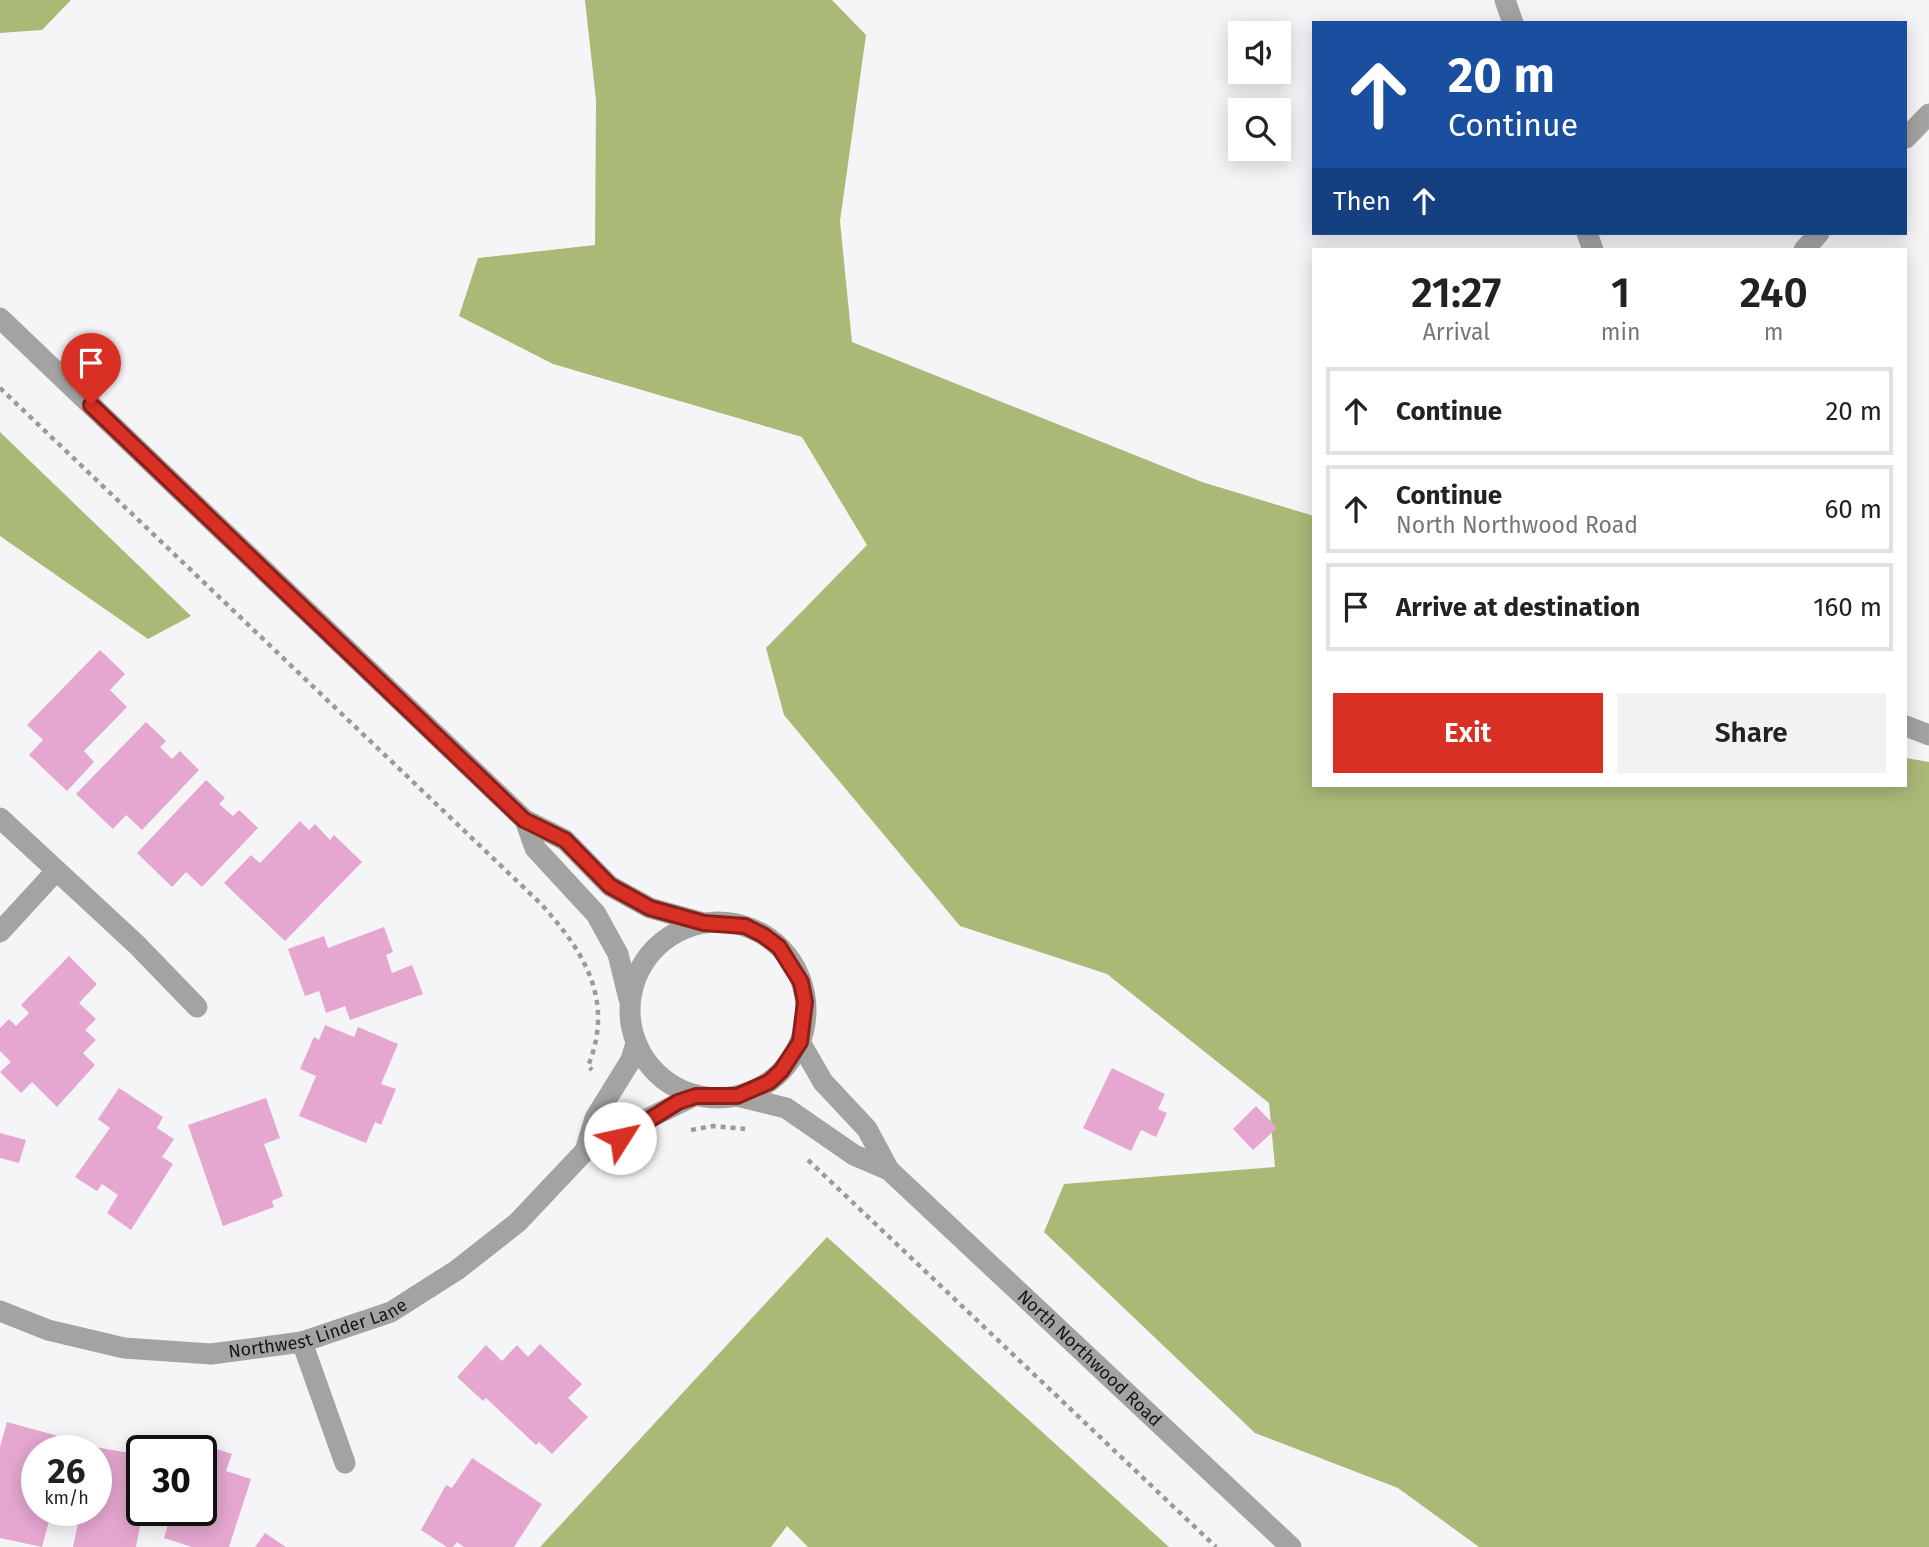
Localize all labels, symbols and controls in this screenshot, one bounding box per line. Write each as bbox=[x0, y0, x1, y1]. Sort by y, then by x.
map controls bbox=[1228, 21, 1291, 161]
button: sound bbox=[1228, 21, 1291, 84]
text: 20 m bbox=[1448, 46, 1555, 105]
icon: ahead bbox=[1333, 49, 1424, 140]
button: search bbox=[1228, 98, 1291, 161]
text: Continue bbox=[1448, 106, 1578, 144]
icon: ahead bbox=[1405, 182, 1443, 220]
text: Then bbox=[1333, 186, 1391, 217]
text: 21:27 bbox=[1411, 268, 1502, 318]
text: 1 bbox=[1611, 268, 1630, 318]
text: 240 bbox=[1740, 268, 1808, 318]
text: Arrival bbox=[1423, 318, 1490, 346]
text: min bbox=[1601, 318, 1640, 346]
text: m bbox=[1764, 318, 1784, 346]
pin bbox=[61, 333, 121, 405]
icon: arrive bbox=[72, 344, 110, 382]
icon: ahead bbox=[1337, 392, 1375, 430]
text: Continue bbox=[1396, 396, 1502, 427]
text: 20 m bbox=[1825, 396, 1882, 427]
text: Continue bbox=[1396, 480, 1502, 511]
icon: ahead bbox=[1337, 490, 1375, 528]
text: 60 m bbox=[1824, 494, 1882, 525]
text: North Northwood Road bbox=[1396, 511, 1638, 539]
icon: arrive bbox=[1337, 588, 1375, 626]
text: Arrive at destination bbox=[1396, 592, 1640, 623]
text: 160 m bbox=[1813, 592, 1882, 623]
button: Exit bbox=[1333, 693, 1603, 773]
button: Share bbox=[1617, 693, 1886, 773]
position arrow bbox=[583, 1101, 657, 1175]
street label: North Northwood Road bbox=[1013, 1285, 1166, 1431]
street label: Northwest Linder Lane bbox=[227, 1294, 411, 1363]
speed limit sign: 30 bbox=[126, 1435, 217, 1526]
text: 26 bbox=[48, 1450, 85, 1492]
text: km/h bbox=[44, 1487, 89, 1509]

